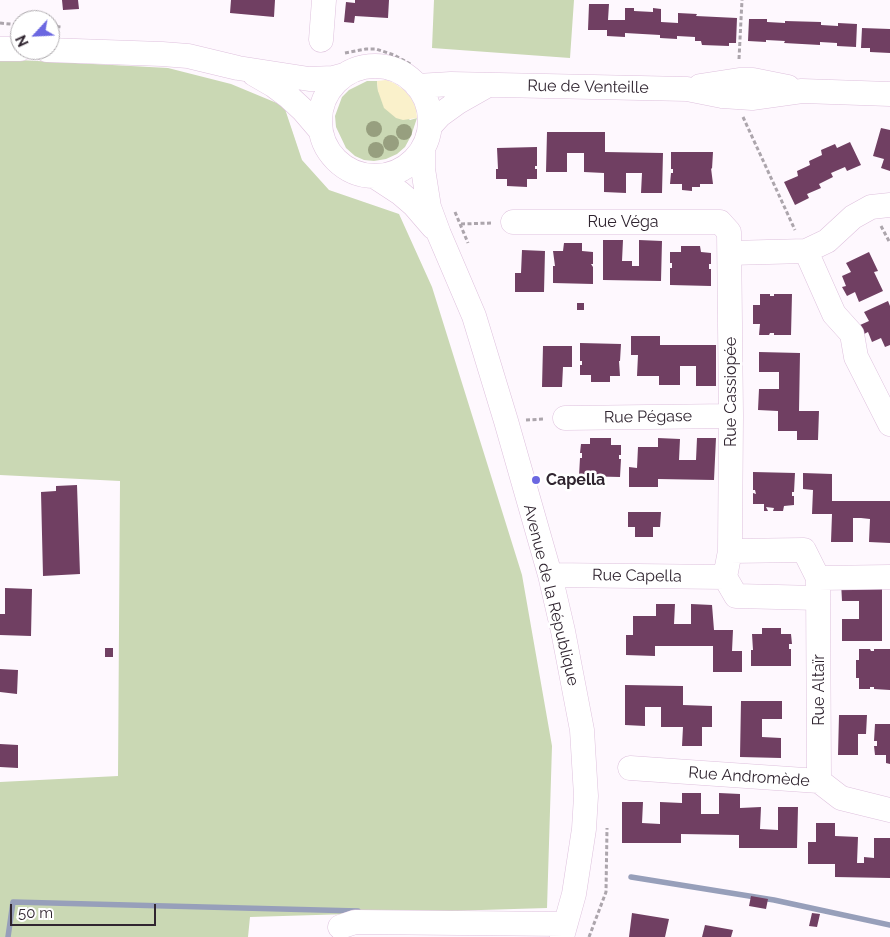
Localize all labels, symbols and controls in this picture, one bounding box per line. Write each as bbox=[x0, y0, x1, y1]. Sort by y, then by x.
north arrow bbox=[10, 10, 60, 60]
text: N bbox=[13, 33, 32, 49]
street label: Rue de Venteille bbox=[527, 76, 649, 98]
street label: Rue Véga bbox=[587, 212, 659, 232]
street label: Rue Cassiopée bbox=[721, 337, 741, 447]
street label: Rue Pégase bbox=[604, 407, 692, 427]
place label: Capella bbox=[546, 470, 605, 490]
marker: Capella bbox=[530, 474, 542, 486]
street label: Avenue de la République bbox=[519, 502, 583, 688]
street label: Rue Capella bbox=[592, 566, 682, 586]
street label: Rue Altaïr bbox=[809, 654, 829, 726]
street label: Rue Andromède bbox=[688, 763, 810, 791]
scale bar bbox=[12, 894, 159, 926]
text: 50 m bbox=[18, 904, 53, 922]

